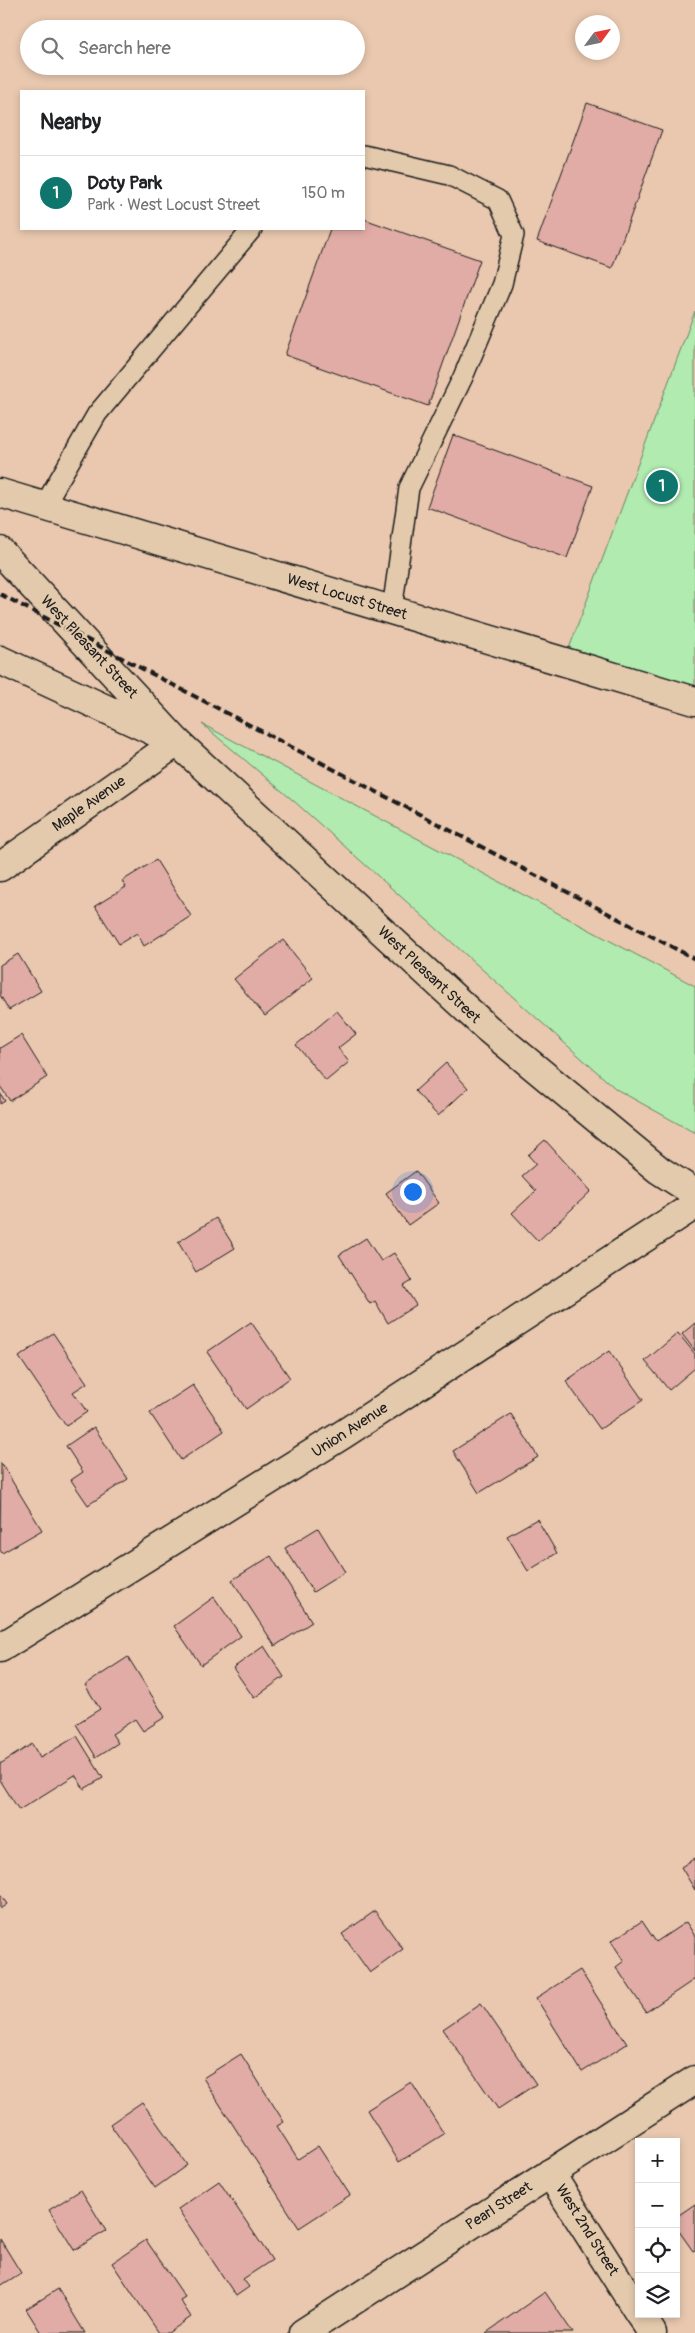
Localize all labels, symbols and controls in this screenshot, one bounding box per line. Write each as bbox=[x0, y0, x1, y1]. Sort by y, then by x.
north arrow bbox=[575, 15, 620, 60]
search box bbox=[20, 20, 365, 75]
icon: search bbox=[38, 34, 66, 62]
text: Search here bbox=[78, 36, 171, 60]
text: Nearby bbox=[40, 109, 101, 136]
text: Doty Park bbox=[87, 171, 162, 195]
text: 1 bbox=[53, 183, 59, 203]
text: 150 m bbox=[301, 183, 345, 203]
text: Park · West Locust Street bbox=[87, 195, 260, 215]
pin: 1 bbox=[646, 467, 678, 505]
street label: West Locust Street bbox=[285, 570, 410, 625]
street label: West Pleasant Street bbox=[36, 592, 142, 703]
street label: Maple Avenue bbox=[49, 771, 130, 836]
street label: West Pleasant Street bbox=[374, 922, 485, 1028]
your location bbox=[400, 1179, 426, 1205]
street label: Union Avenue bbox=[308, 1398, 392, 1462]
map controls bbox=[635, 2138, 680, 2318]
button: + bbox=[635, 2138, 680, 2183]
street label: Pearl Street bbox=[462, 2177, 537, 2235]
street label: West 2nd Street bbox=[551, 2181, 623, 2280]
button: − bbox=[635, 2183, 680, 2228]
button: locate bbox=[635, 2228, 680, 2273]
button: layers bbox=[635, 2273, 680, 2318]

